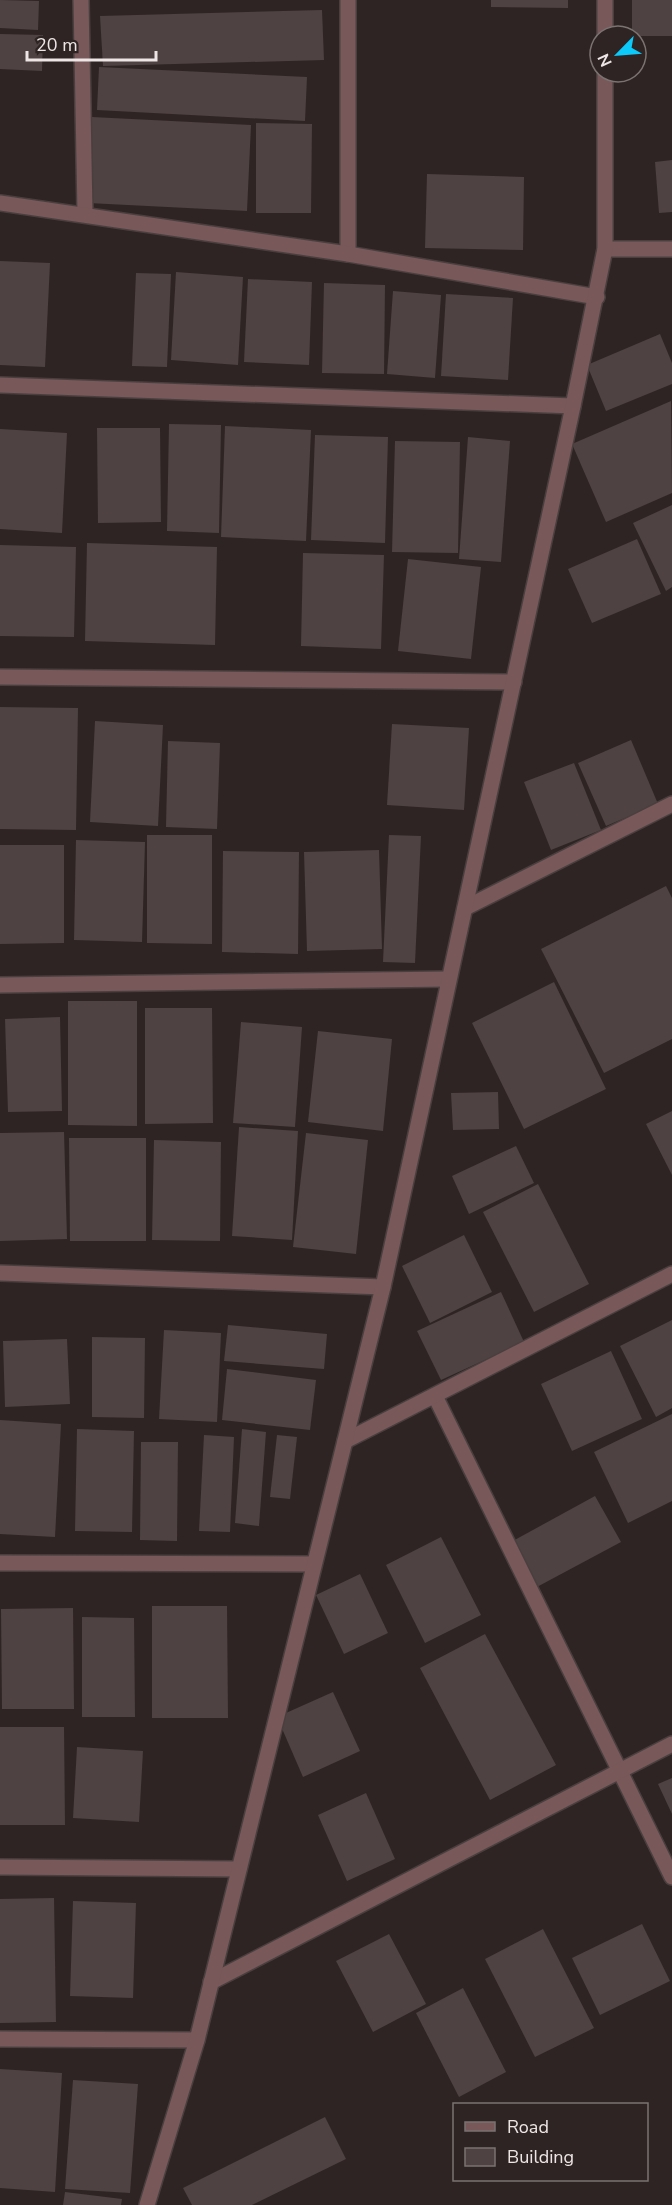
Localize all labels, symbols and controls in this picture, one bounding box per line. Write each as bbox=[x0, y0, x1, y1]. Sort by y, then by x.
scale bar bbox=[27, 24, 156, 62]
north arrow bbox=[588, 24, 648, 84]
text: 20 m bbox=[36, 33, 78, 57]
text: N bbox=[593, 50, 618, 70]
legend bbox=[453, 2103, 648, 2181]
text: Road bbox=[507, 2115, 549, 2139]
text: Building bbox=[507, 2145, 574, 2169]

